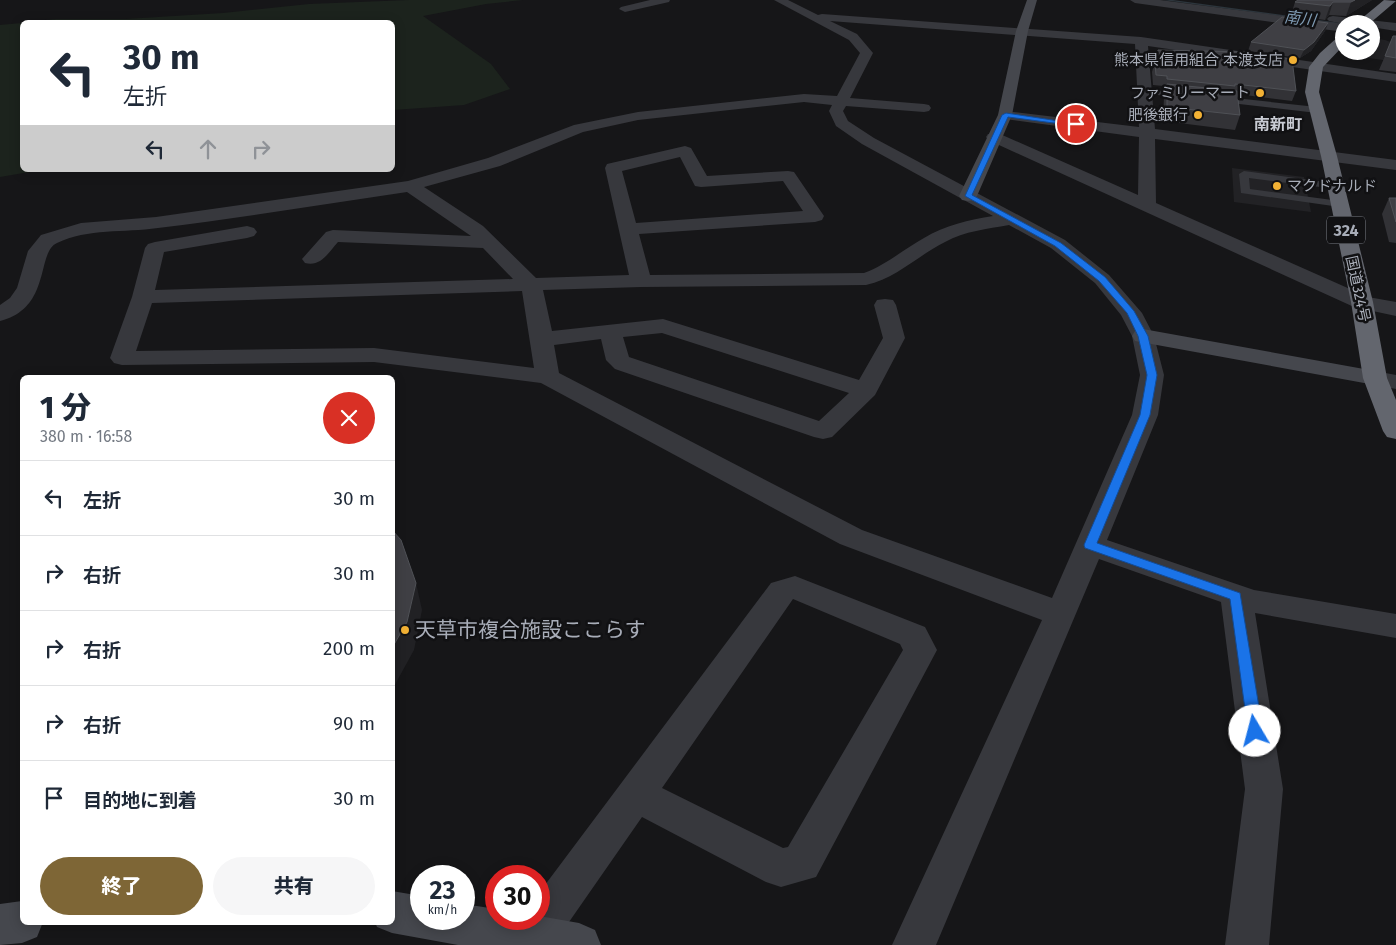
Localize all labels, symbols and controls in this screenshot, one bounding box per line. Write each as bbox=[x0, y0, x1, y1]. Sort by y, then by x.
water label: 南川 bbox=[1283, 7, 1319, 30]
map controls bbox=[1335, 15, 1380, 60]
button: layers bbox=[1335, 15, 1380, 60]
text: 30 m bbox=[123, 36, 200, 78]
icon: left bbox=[40, 40, 105, 105]
place label: 熊本県信用組合 本渡支店 bbox=[1114, 51, 1283, 69]
marker: 熊本県信用組合 本渡支店 bbox=[1287, 54, 1299, 66]
text: 左折 bbox=[123, 83, 167, 110]
place label: ファミリーマート bbox=[1130, 84, 1250, 102]
marker: ファミリーマート bbox=[1254, 87, 1266, 99]
pin bbox=[1055, 103, 1097, 145]
place label: 肥後銀行 bbox=[1128, 106, 1188, 124]
marker: 肥後銀行 bbox=[1192, 109, 1204, 121]
icon: arrive bbox=[1062, 110, 1090, 138]
district label: 南新町 bbox=[1254, 115, 1302, 134]
icon: left bbox=[141, 135, 169, 163]
icon: ahead bbox=[194, 135, 222, 163]
icon: right bbox=[247, 135, 275, 163]
place label: マクドナルド bbox=[1287, 177, 1377, 195]
marker: マクドナルド bbox=[1271, 180, 1283, 192]
road number: 324 bbox=[1327, 216, 1365, 244]
street label: 国道324号 bbox=[1342, 254, 1374, 324]
text: 1 分 bbox=[40, 390, 91, 426]
button: close bbox=[323, 392, 375, 444]
text: 380 m · 16:58 bbox=[40, 427, 132, 446]
icon: left bbox=[40, 484, 68, 512]
text: 30 m bbox=[334, 487, 375, 510]
text: 左折 bbox=[83, 489, 121, 512]
icon: right bbox=[40, 559, 68, 587]
text: 30 m bbox=[334, 562, 375, 585]
text: 右折 bbox=[83, 564, 121, 587]
place label: 天草市複合施設ここらす bbox=[415, 617, 646, 643]
marker: 天草市複合施設ここらす bbox=[399, 624, 411, 636]
icon: right bbox=[40, 634, 68, 662]
text: 200 m bbox=[323, 637, 375, 660]
text: 右折 bbox=[83, 639, 121, 662]
position arrow bbox=[1228, 704, 1280, 756]
icon: right bbox=[40, 709, 68, 737]
text: 90 m bbox=[333, 712, 375, 735]
text: 右折 bbox=[83, 714, 121, 737]
icon: arrive bbox=[40, 784, 68, 812]
text: 30 m bbox=[334, 787, 375, 810]
text: 目的地に到着 bbox=[83, 789, 197, 812]
button: 終了 bbox=[40, 857, 203, 915]
button: 共有 bbox=[213, 857, 375, 915]
speed limit sign: 30 bbox=[485, 865, 550, 930]
text: 23 bbox=[430, 876, 455, 906]
text: km/h bbox=[428, 903, 457, 917]

